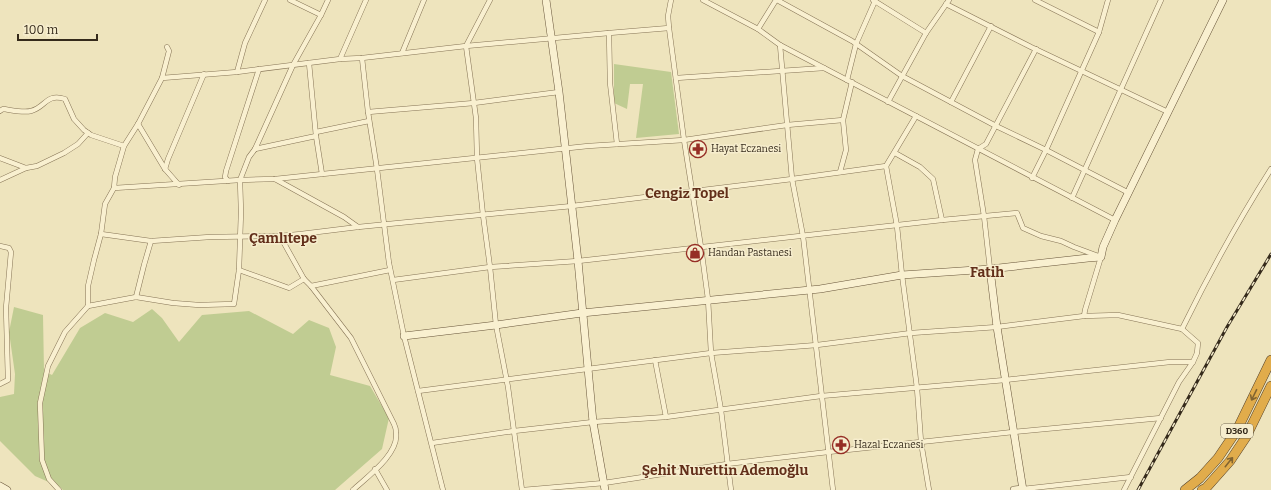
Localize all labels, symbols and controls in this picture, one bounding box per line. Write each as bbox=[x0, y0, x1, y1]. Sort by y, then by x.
scale bar bbox=[18, 16, 97, 42]
text: 100 m bbox=[24, 23, 59, 37]
pharmacy icon: Hayat Eczanesi bbox=[688, 139, 708, 159]
place label: Hayat Eczanesi bbox=[711, 143, 781, 155]
district label: Cengiz Topel bbox=[645, 185, 730, 202]
district label: Çamlıtepe bbox=[249, 230, 317, 247]
shop icon: Handan Pastanesi bbox=[685, 243, 705, 263]
place label: Handan Pastanesi bbox=[708, 247, 792, 259]
district label: Fatih bbox=[970, 264, 1004, 281]
one-way arrow bbox=[1250, 389, 1257, 401]
road number: D360 bbox=[1221, 424, 1253, 438]
pharmacy icon: Hazal Eczanesi bbox=[831, 435, 851, 455]
place label: Hazal Eczanesi bbox=[854, 439, 923, 451]
one-way arrow bbox=[1225, 456, 1233, 467]
district label: Şehit Nurettin Ademoğlu bbox=[642, 462, 808, 479]

